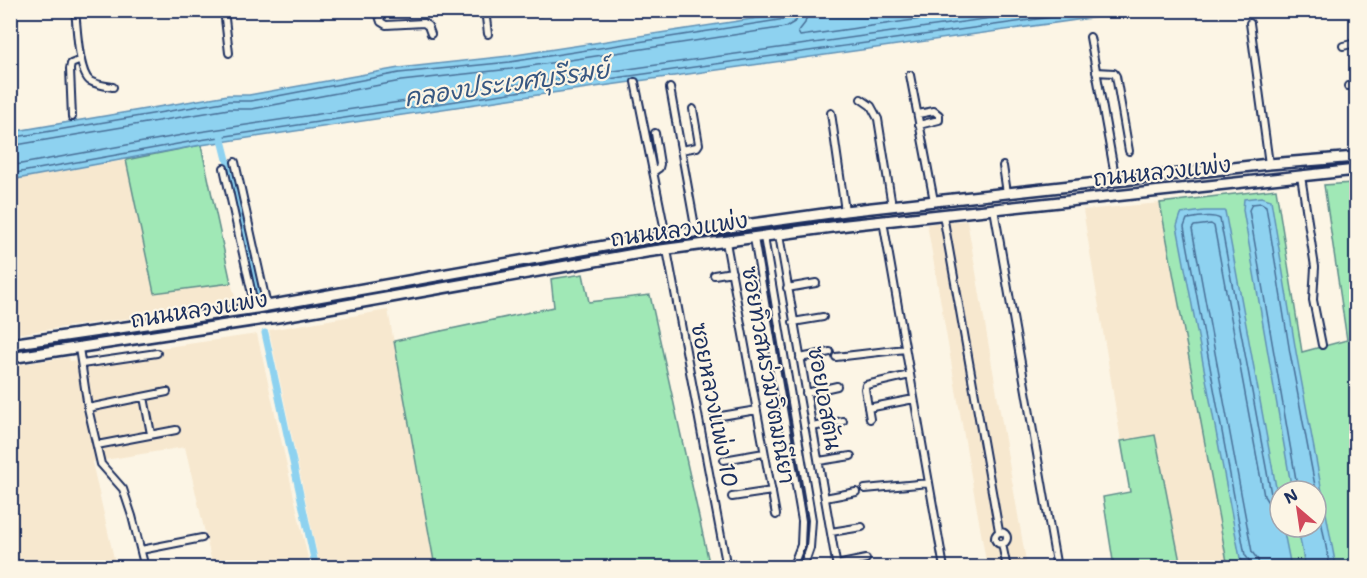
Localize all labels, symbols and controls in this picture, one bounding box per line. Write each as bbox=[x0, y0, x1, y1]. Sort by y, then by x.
water label: คลองประเวศบุรีรมย์ bbox=[403, 53, 617, 116]
street label: ถนนหลวงแพ่ง bbox=[1092, 150, 1232, 193]
street label: ถนนหลวงแพ่ง bbox=[608, 205, 750, 253]
street label: ซอยทิวสนร่วมจิตมณียา bbox=[735, 264, 802, 486]
street label: ถนนหลวงแพ่ง bbox=[128, 284, 270, 335]
street label: ซอยหลวงแพ่ง 10 bbox=[684, 320, 745, 490]
street label: ซอยเอสตัน bbox=[801, 344, 848, 453]
north arrow bbox=[1268, 479, 1328, 539]
text: N bbox=[1280, 484, 1302, 509]

